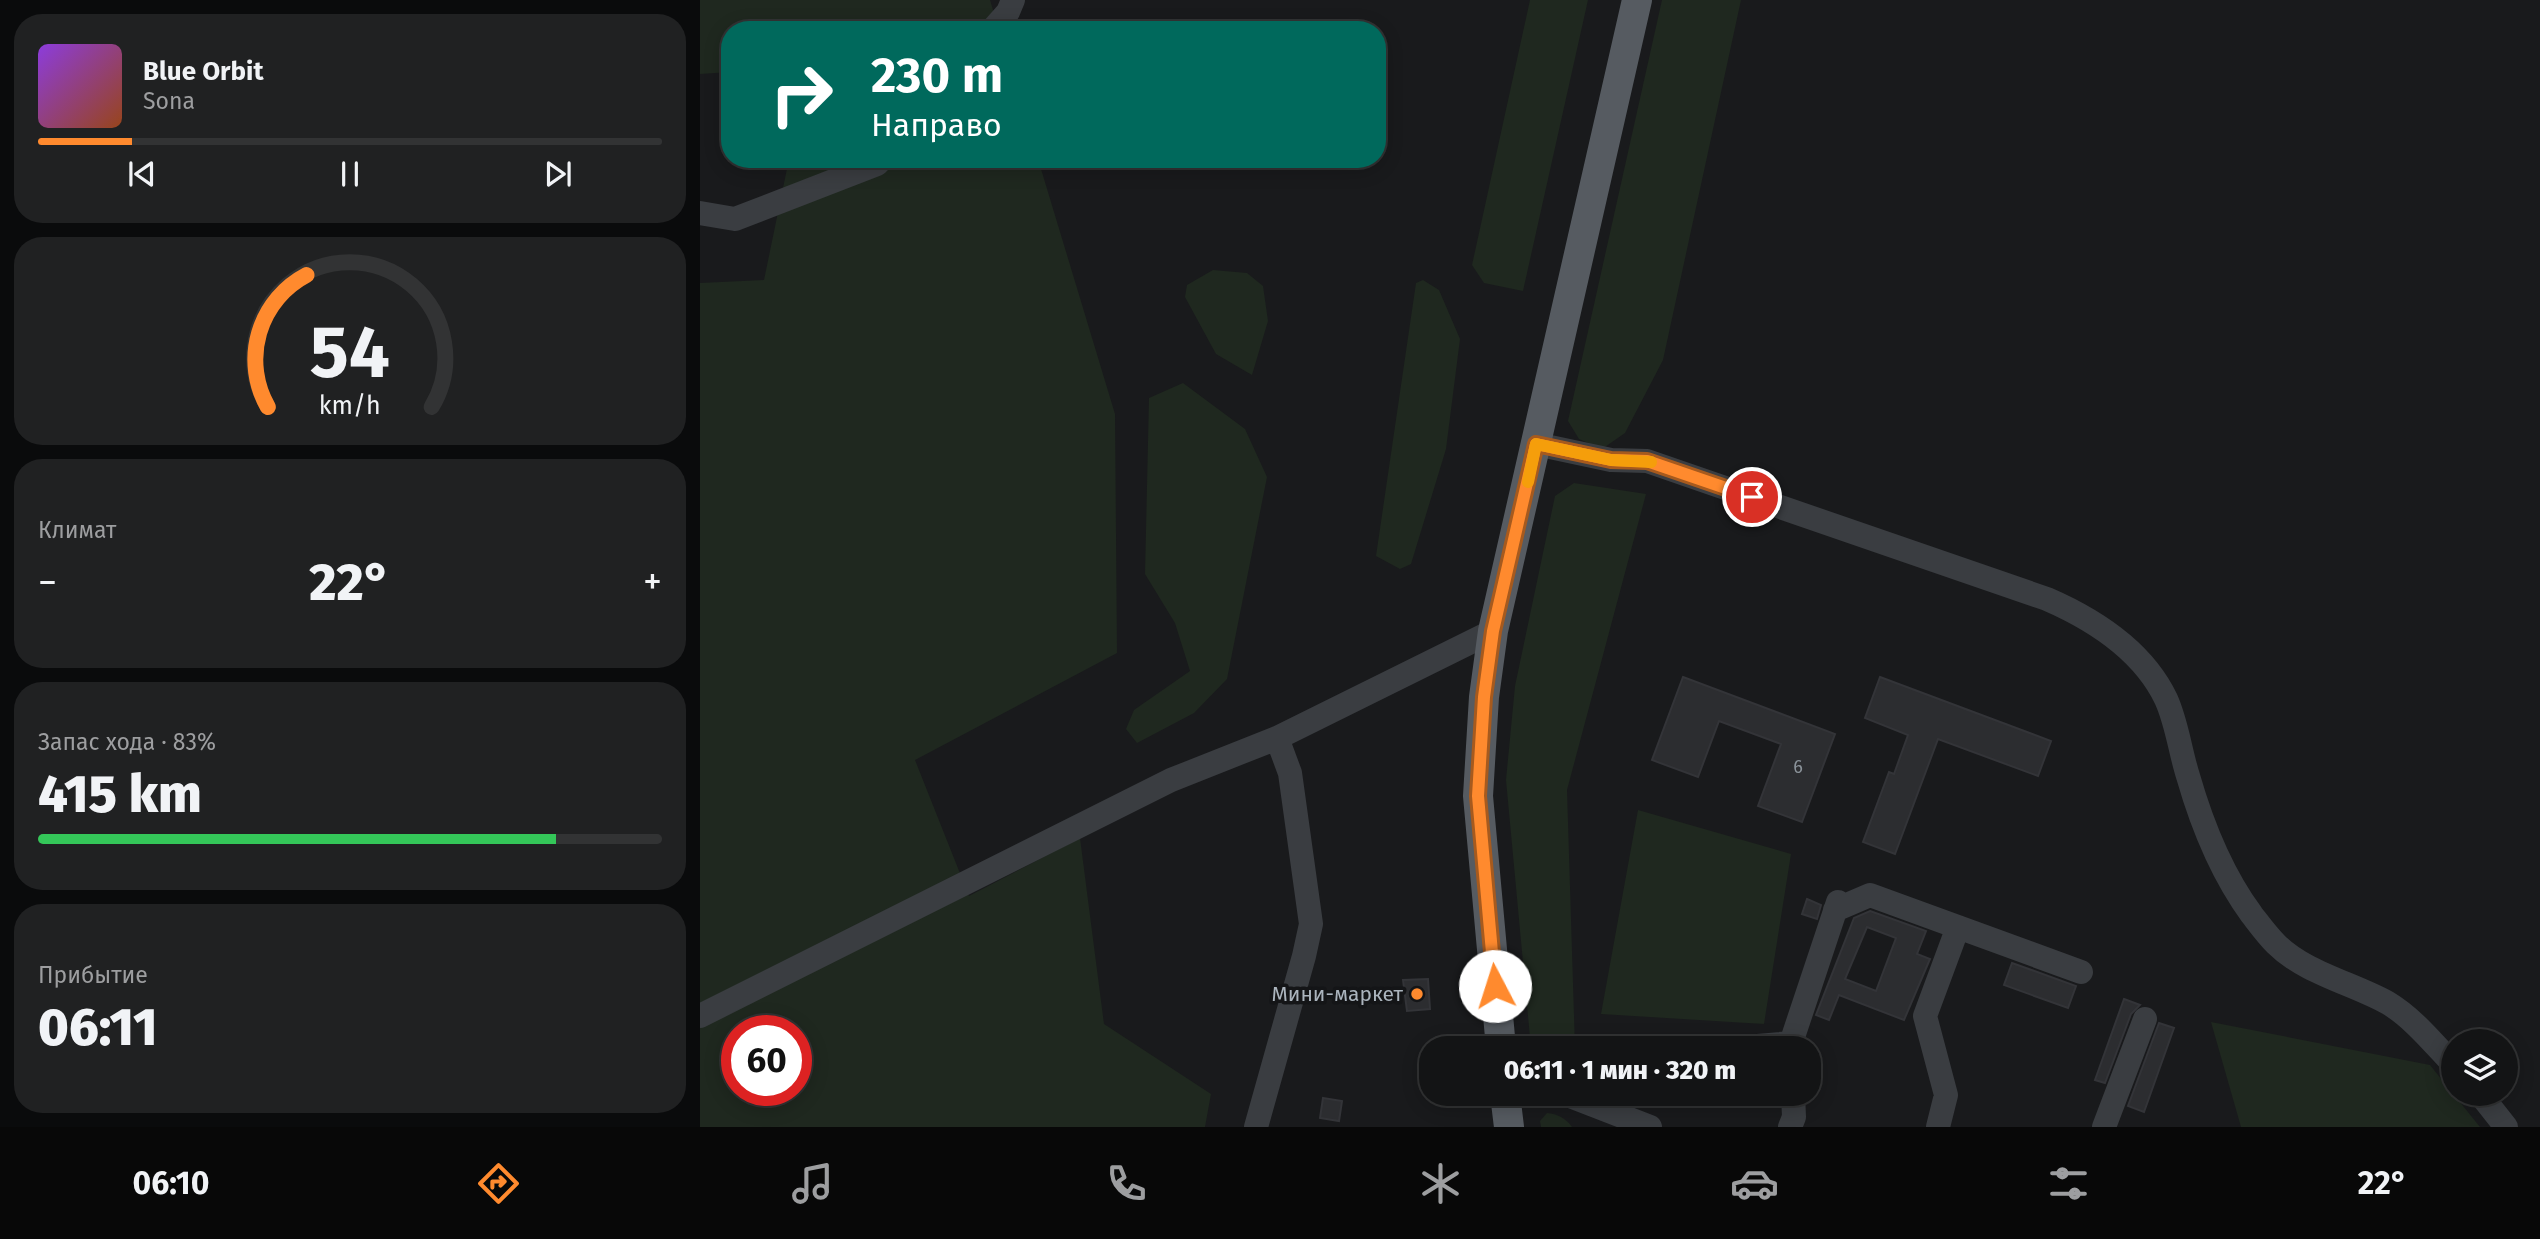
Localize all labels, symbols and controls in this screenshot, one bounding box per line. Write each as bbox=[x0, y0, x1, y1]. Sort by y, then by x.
text: 230 m bbox=[871, 46, 1003, 105]
icon: right bbox=[756, 49, 847, 140]
text: Blue Orbit bbox=[143, 56, 263, 87]
text: Sona bbox=[143, 87, 195, 115]
text: Направо bbox=[871, 106, 1002, 144]
icon: previous bbox=[123, 155, 161, 193]
icon: pause bbox=[331, 155, 369, 193]
icon: next bbox=[539, 155, 577, 193]
text: 54 bbox=[310, 309, 390, 396]
text: km/h bbox=[319, 391, 381, 421]
pin bbox=[1722, 467, 1782, 527]
icon: arrive bbox=[1733, 478, 1771, 516]
text: Климат bbox=[38, 516, 116, 544]
text: 22° bbox=[309, 551, 391, 614]
text: − bbox=[38, 559, 57, 605]
text: + bbox=[643, 559, 662, 605]
text: Запас хода · 83% bbox=[38, 728, 216, 756]
house number: 6 bbox=[1793, 756, 1803, 778]
text: 415 km bbox=[38, 763, 202, 826]
position arrow bbox=[1458, 949, 1532, 1023]
text: Прибытие bbox=[38, 961, 148, 989]
place label: Мини-маркет bbox=[1271, 981, 1404, 1007]
marker: Мини-маркет bbox=[1409, 986, 1425, 1002]
text: 06:11 bbox=[38, 996, 158, 1059]
speed limit sign: 60 bbox=[721, 1015, 812, 1106]
map controls bbox=[2441, 1029, 2518, 1106]
button: layers bbox=[2441, 1029, 2518, 1106]
text: 06:11 · 1 мин · 320 m bbox=[1504, 1055, 1736, 1086]
icon: directions bbox=[474, 1159, 523, 1208]
icon: music bbox=[788, 1159, 837, 1208]
icon: phone bbox=[1102, 1159, 1151, 1208]
icon: climate bbox=[1416, 1159, 1465, 1208]
icon: car bbox=[1730, 1159, 1779, 1208]
icon: filters bbox=[2044, 1159, 2093, 1208]
text: 06:10 bbox=[132, 1164, 209, 1202]
text: 22° bbox=[2358, 1164, 2408, 1202]

